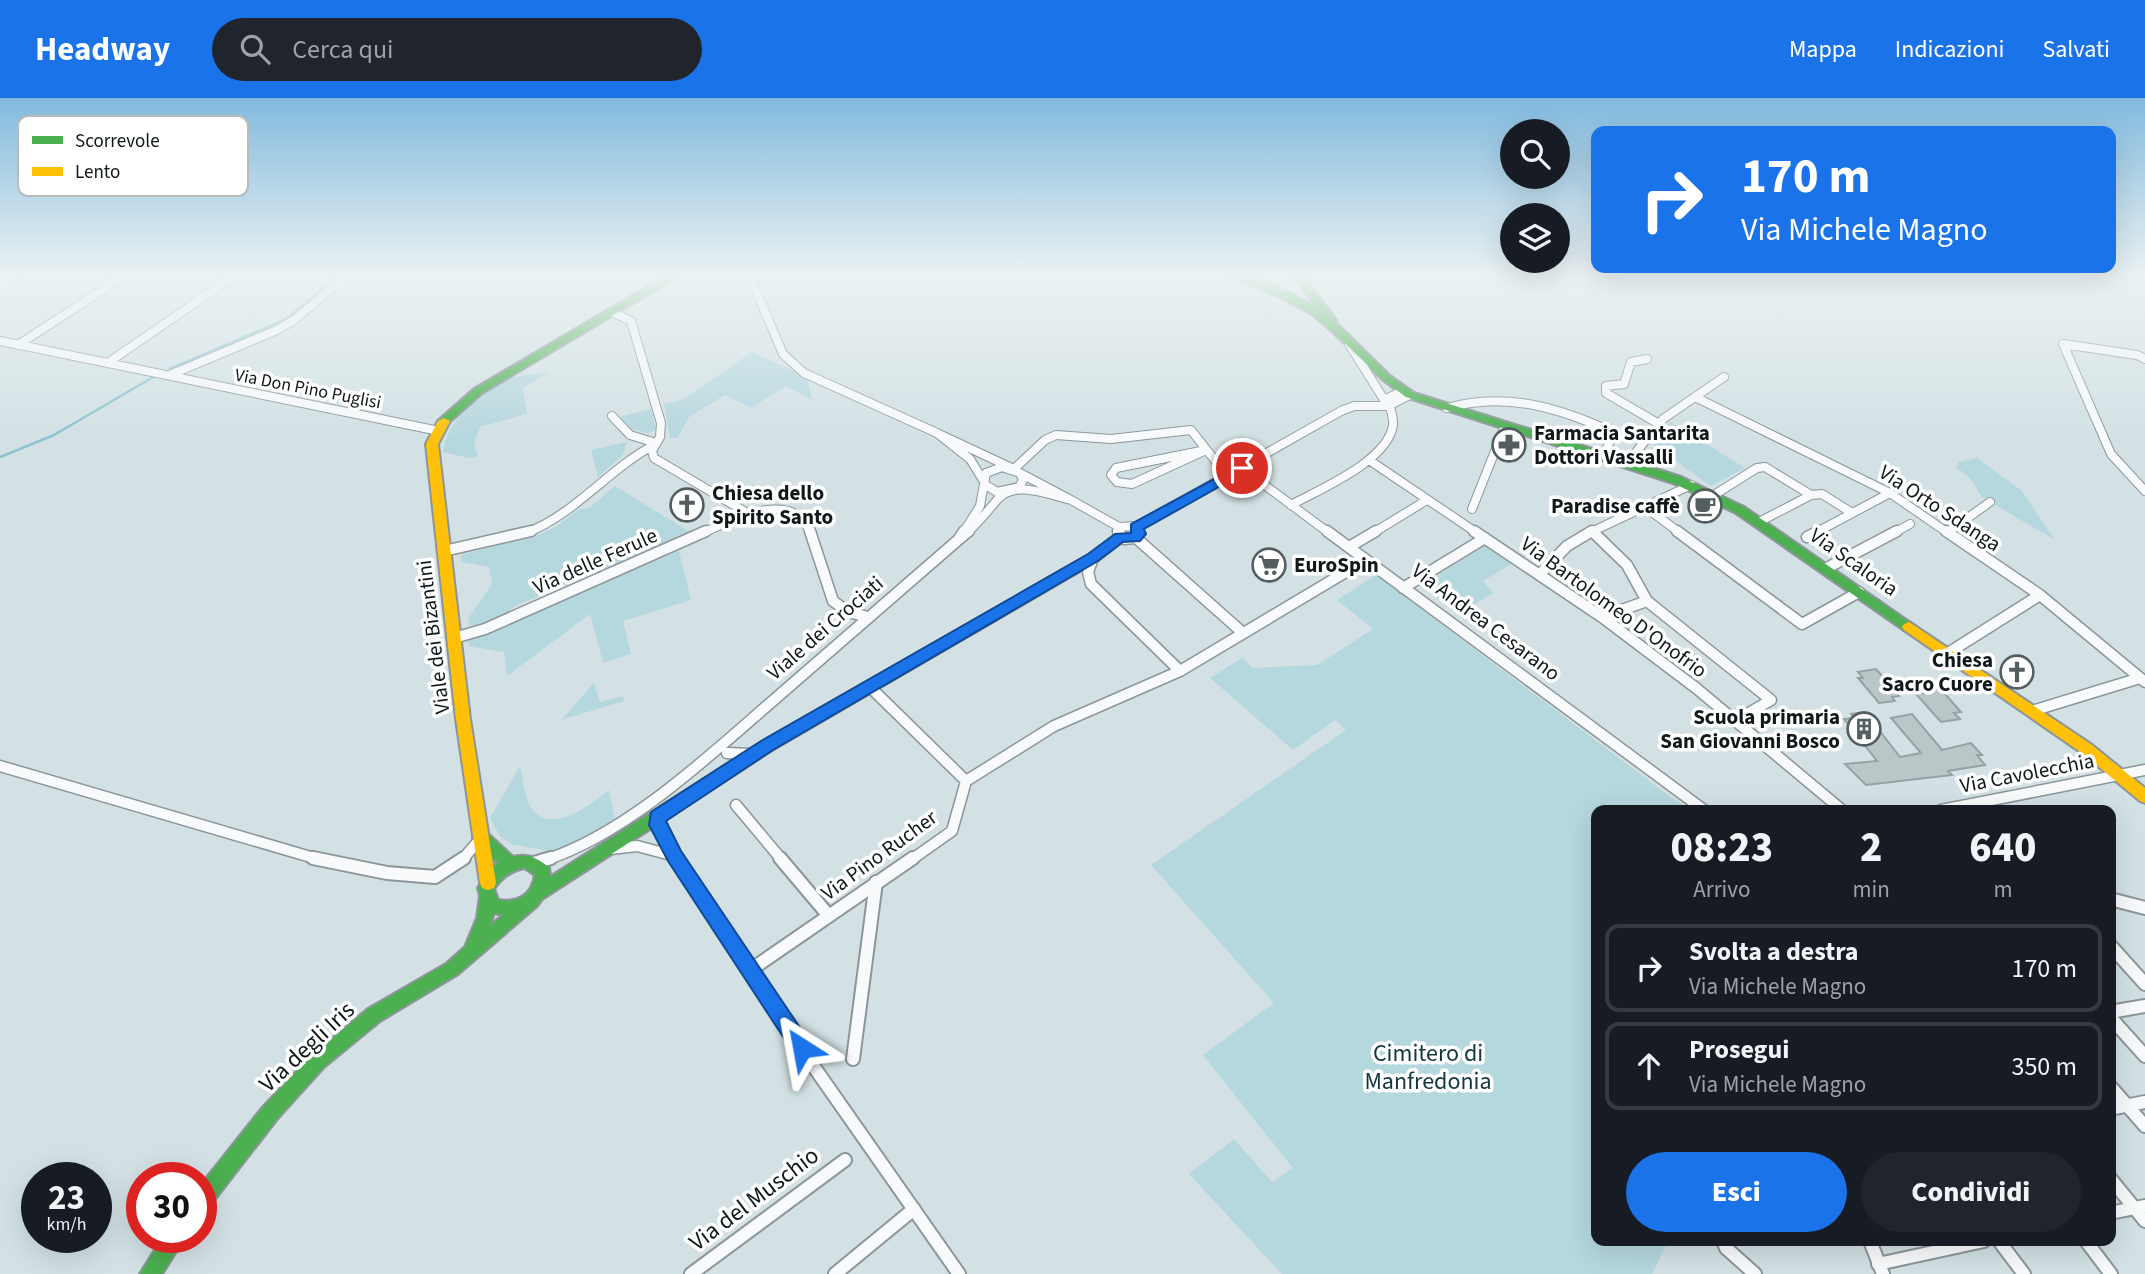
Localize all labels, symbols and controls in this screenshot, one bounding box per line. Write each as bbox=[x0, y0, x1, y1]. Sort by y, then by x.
search box bbox=[212, 18, 702, 81]
text: Headway bbox=[35, 26, 170, 73]
icon: search bbox=[236, 30, 274, 68]
text: Cerca qui bbox=[292, 31, 394, 68]
text: Mappa bbox=[1789, 32, 1857, 67]
text: Indicazioni bbox=[1895, 32, 2004, 67]
text: Salvati bbox=[2042, 32, 2110, 67]
legend bbox=[18, 116, 248, 196]
map controls bbox=[1500, 119, 1570, 273]
button: search bbox=[1500, 119, 1570, 189]
text: Scorrevole bbox=[75, 128, 160, 155]
text: 170 m bbox=[1741, 142, 1870, 212]
icon: right bbox=[1626, 154, 1717, 245]
text: Lento bbox=[75, 159, 120, 186]
button: layers bbox=[1500, 203, 1570, 273]
text: Via Michele Magno bbox=[1741, 207, 1988, 253]
street label: Via Don Pino Puglisi bbox=[233, 363, 383, 415]
place label: Farmacia Santarita Dottori Vassalli bbox=[1534, 418, 1710, 472]
pharmacy icon: Farmacia Santarita Dottori Vassalli bbox=[1490, 426, 1528, 464]
pin bbox=[1212, 438, 1272, 498]
icon: arrive bbox=[1223, 449, 1261, 487]
street label: Via Orto Sdanga bbox=[1873, 457, 2007, 559]
place label: Chiesa dello Spirito Santo bbox=[712, 478, 833, 532]
church icon: Chiesa dello Spirito Santo bbox=[668, 486, 706, 524]
cafe icon: Paradise caffè bbox=[1686, 487, 1724, 525]
place label: Paradise caffè bbox=[1551, 491, 1680, 521]
street label: Via delle Ferule bbox=[528, 520, 662, 602]
street label: Via Scaloria bbox=[1804, 521, 1904, 603]
street label: Via Bartolomeo D'Onofrio bbox=[1514, 529, 1714, 685]
supermarket icon: EuroSpin bbox=[1250, 546, 1288, 584]
place label: EuroSpin bbox=[1294, 550, 1379, 580]
street label: Via Andrea Cesarano bbox=[1405, 556, 1567, 688]
street label: Viale dei Bizantini bbox=[409, 558, 457, 716]
street label: Viale dei Crociati bbox=[760, 569, 890, 687]
place label: Chiesa Sacro Cuore bbox=[1882, 645, 1993, 699]
church icon: Chiesa Sacro Cuore bbox=[1998, 653, 2036, 691]
place label: Scuola primaria San Giovanni Bosco bbox=[1660, 702, 1840, 756]
building icon: Scuola primaria San Giovanni Bosco bbox=[1845, 710, 1883, 748]
street label: Via Cavolecchia bbox=[1957, 745, 2097, 801]
street label: Via Pino Rucher bbox=[815, 802, 944, 907]
text: 08:23 bbox=[1670, 818, 1773, 878]
text: 2 bbox=[1860, 818, 1882, 878]
text: 640 bbox=[1969, 818, 2037, 878]
text: Arrivo bbox=[1693, 873, 1750, 906]
text: min bbox=[1853, 873, 1890, 906]
text: m bbox=[1993, 873, 2012, 906]
text: Svolta a destra bbox=[1689, 933, 1859, 970]
icon: right bbox=[1630, 949, 1668, 987]
text: 170 m bbox=[2011, 950, 2077, 987]
text: Via Michele Magno bbox=[1689, 970, 1866, 1003]
street label: Via degli Iris bbox=[251, 993, 363, 1101]
position arrow bbox=[765, 1011, 839, 1085]
text: Prosegui bbox=[1689, 1031, 1789, 1068]
park label: Cimitero di Manfredonia bbox=[1364, 1036, 1492, 1099]
icon: ahead bbox=[1630, 1047, 1668, 1085]
text: 350 m bbox=[2011, 1048, 2077, 1085]
text: Via Michele Magno bbox=[1689, 1068, 1866, 1101]
street label: Via del Muschio bbox=[682, 1138, 826, 1260]
button: Esci bbox=[1626, 1152, 1847, 1232]
button: Condividi bbox=[1861, 1152, 2081, 1232]
speed limit sign: 30 bbox=[126, 1162, 217, 1253]
text: 23 bbox=[48, 1173, 85, 1223]
text: km/h bbox=[47, 1212, 86, 1237]

